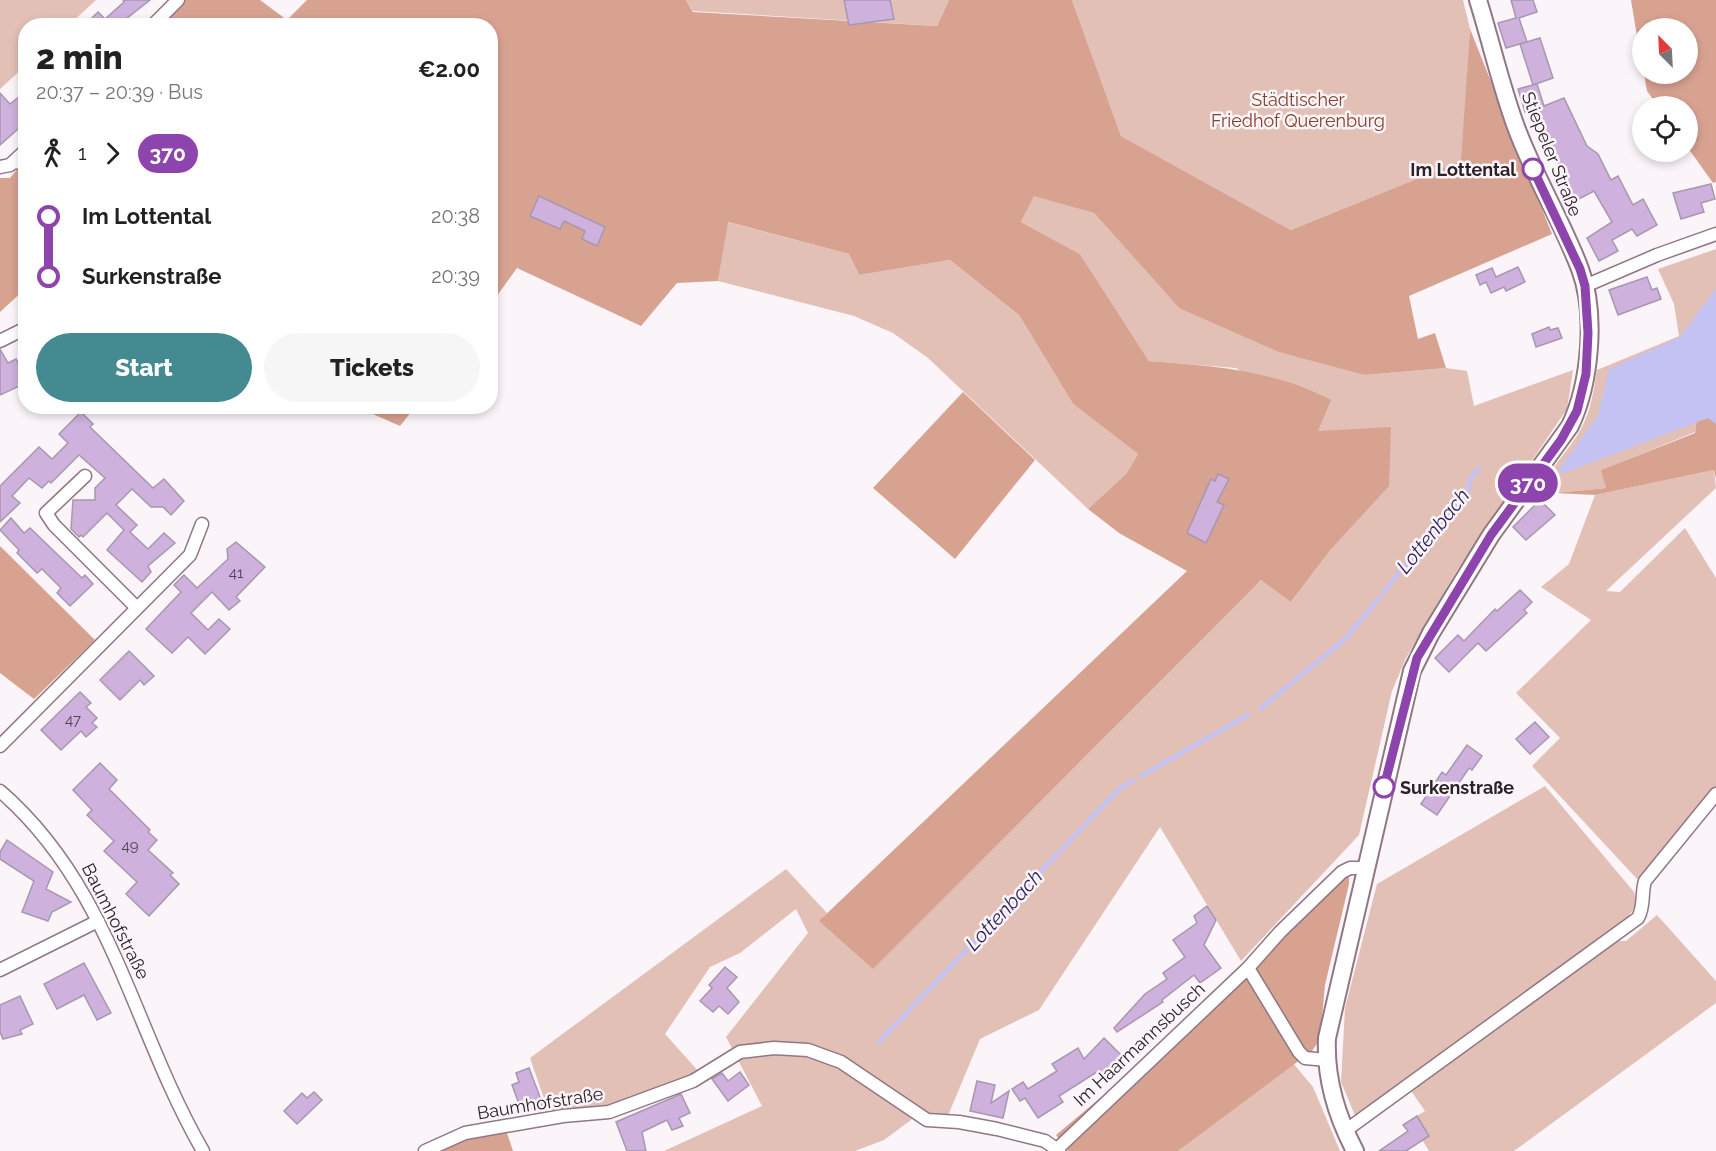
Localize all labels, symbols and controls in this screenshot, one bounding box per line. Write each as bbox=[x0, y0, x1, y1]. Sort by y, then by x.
north arrow bbox=[1632, 18, 1698, 84]
map controls bbox=[1632, 18, 1698, 162]
text: 2 min bbox=[36, 38, 123, 77]
text: €2.00 bbox=[418, 56, 480, 82]
text: 20:37 – 20:39 · Bus bbox=[36, 80, 203, 104]
park label: Städtischer Friedhof Querenburg bbox=[1211, 89, 1385, 131]
street label: Stiepeler Straße bbox=[1517, 89, 1587, 220]
button: locate bbox=[1632, 96, 1698, 162]
icon: walk bbox=[36, 137, 69, 170]
icon: forward bbox=[96, 137, 129, 170]
text: 1 bbox=[78, 141, 87, 165]
text: 370 bbox=[150, 141, 186, 166]
marker: Im Lottental bbox=[1522, 158, 1544, 180]
place label: Im Lottental bbox=[1410, 159, 1516, 180]
text: Im Lottental bbox=[82, 203, 211, 229]
text: 20:38 bbox=[431, 204, 480, 228]
text: Surkenstraße bbox=[82, 263, 222, 289]
text: 20:39 bbox=[431, 264, 480, 288]
button: Start bbox=[36, 333, 252, 402]
button: Tickets bbox=[264, 333, 480, 402]
line badge: 370 bbox=[1494, 464, 1562, 502]
text: 370 bbox=[1510, 471, 1546, 496]
water label: Lottenbach bbox=[1392, 484, 1474, 578]
house number: 41 bbox=[229, 564, 244, 582]
house number: 47 bbox=[65, 711, 81, 729]
marker: Surkenstraße bbox=[1373, 776, 1395, 798]
place label: Surkenstraße bbox=[1400, 777, 1514, 798]
house number: 49 bbox=[122, 837, 139, 855]
street label: Baumhofstraße bbox=[78, 860, 154, 983]
water label: Lottenbach bbox=[960, 865, 1048, 955]
street label: Im Haarmannsbusch bbox=[1069, 978, 1209, 1110]
street label: Baumhofstraße bbox=[475, 1083, 605, 1123]

